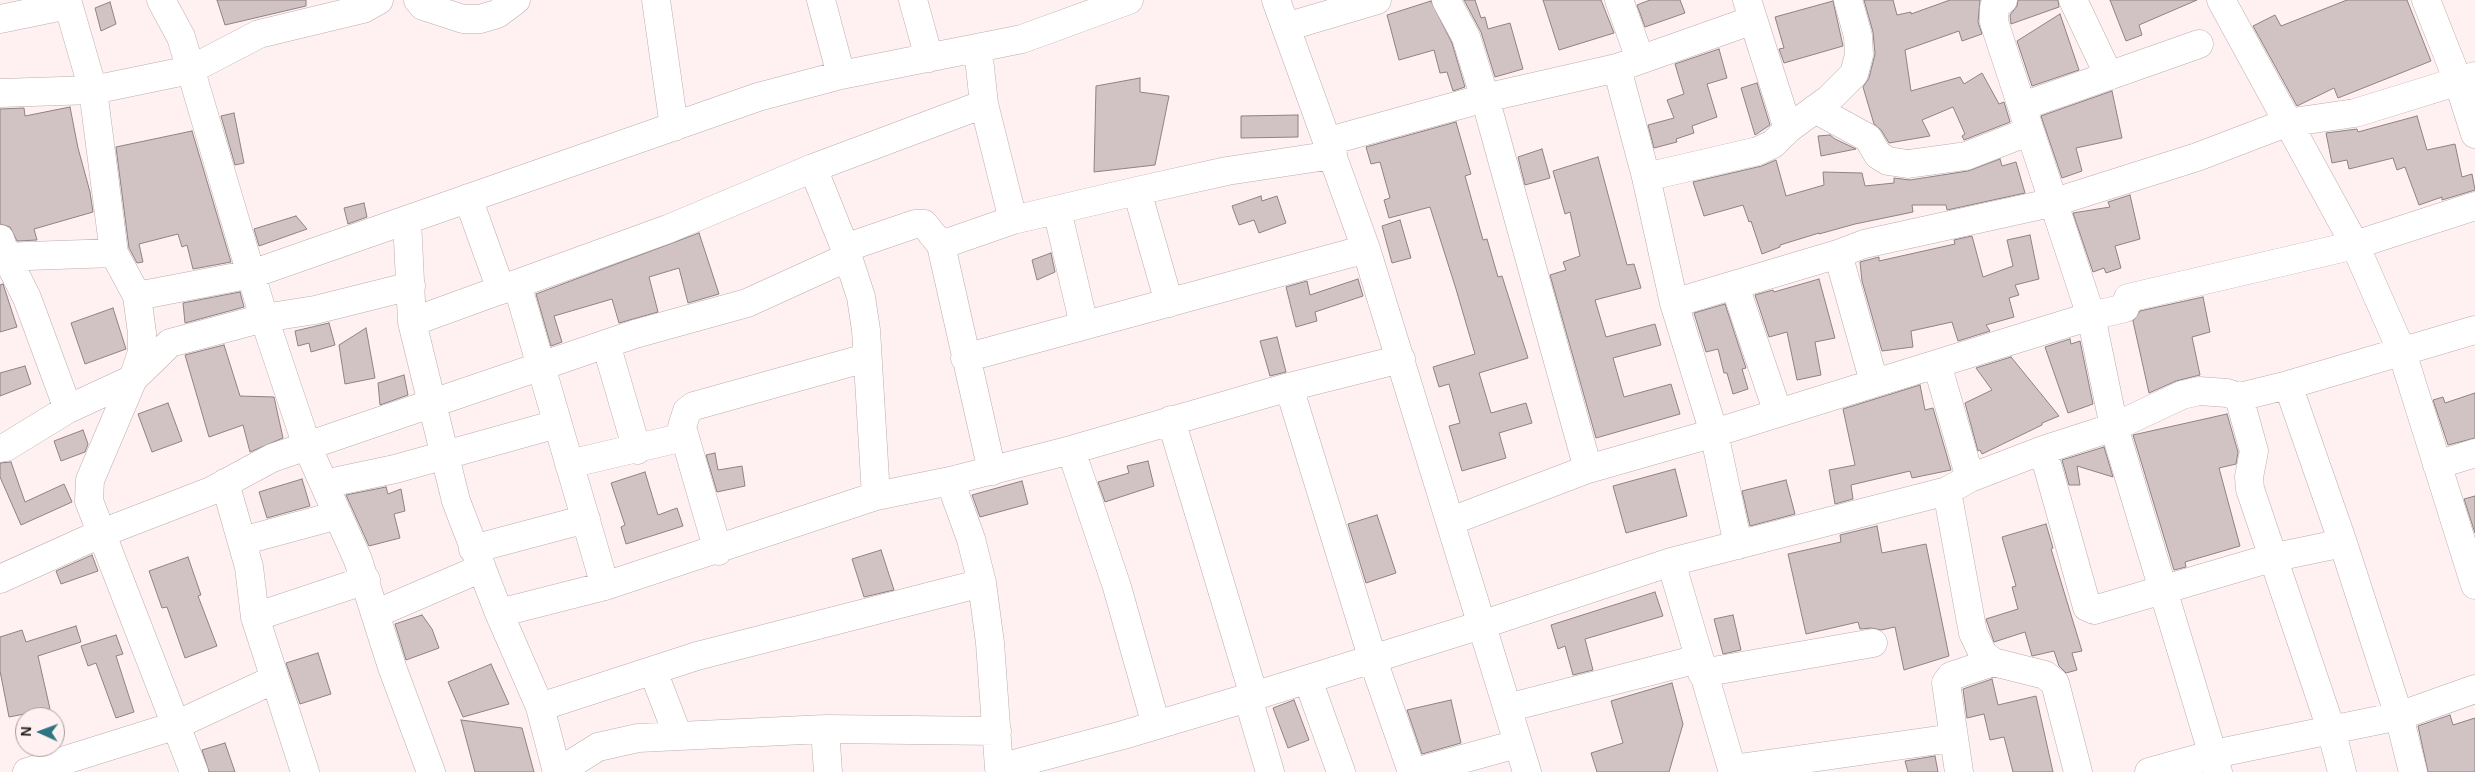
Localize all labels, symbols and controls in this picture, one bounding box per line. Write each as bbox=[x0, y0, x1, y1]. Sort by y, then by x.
north arrow bbox=[15, 707, 65, 757]
text: N bbox=[18, 726, 34, 737]

